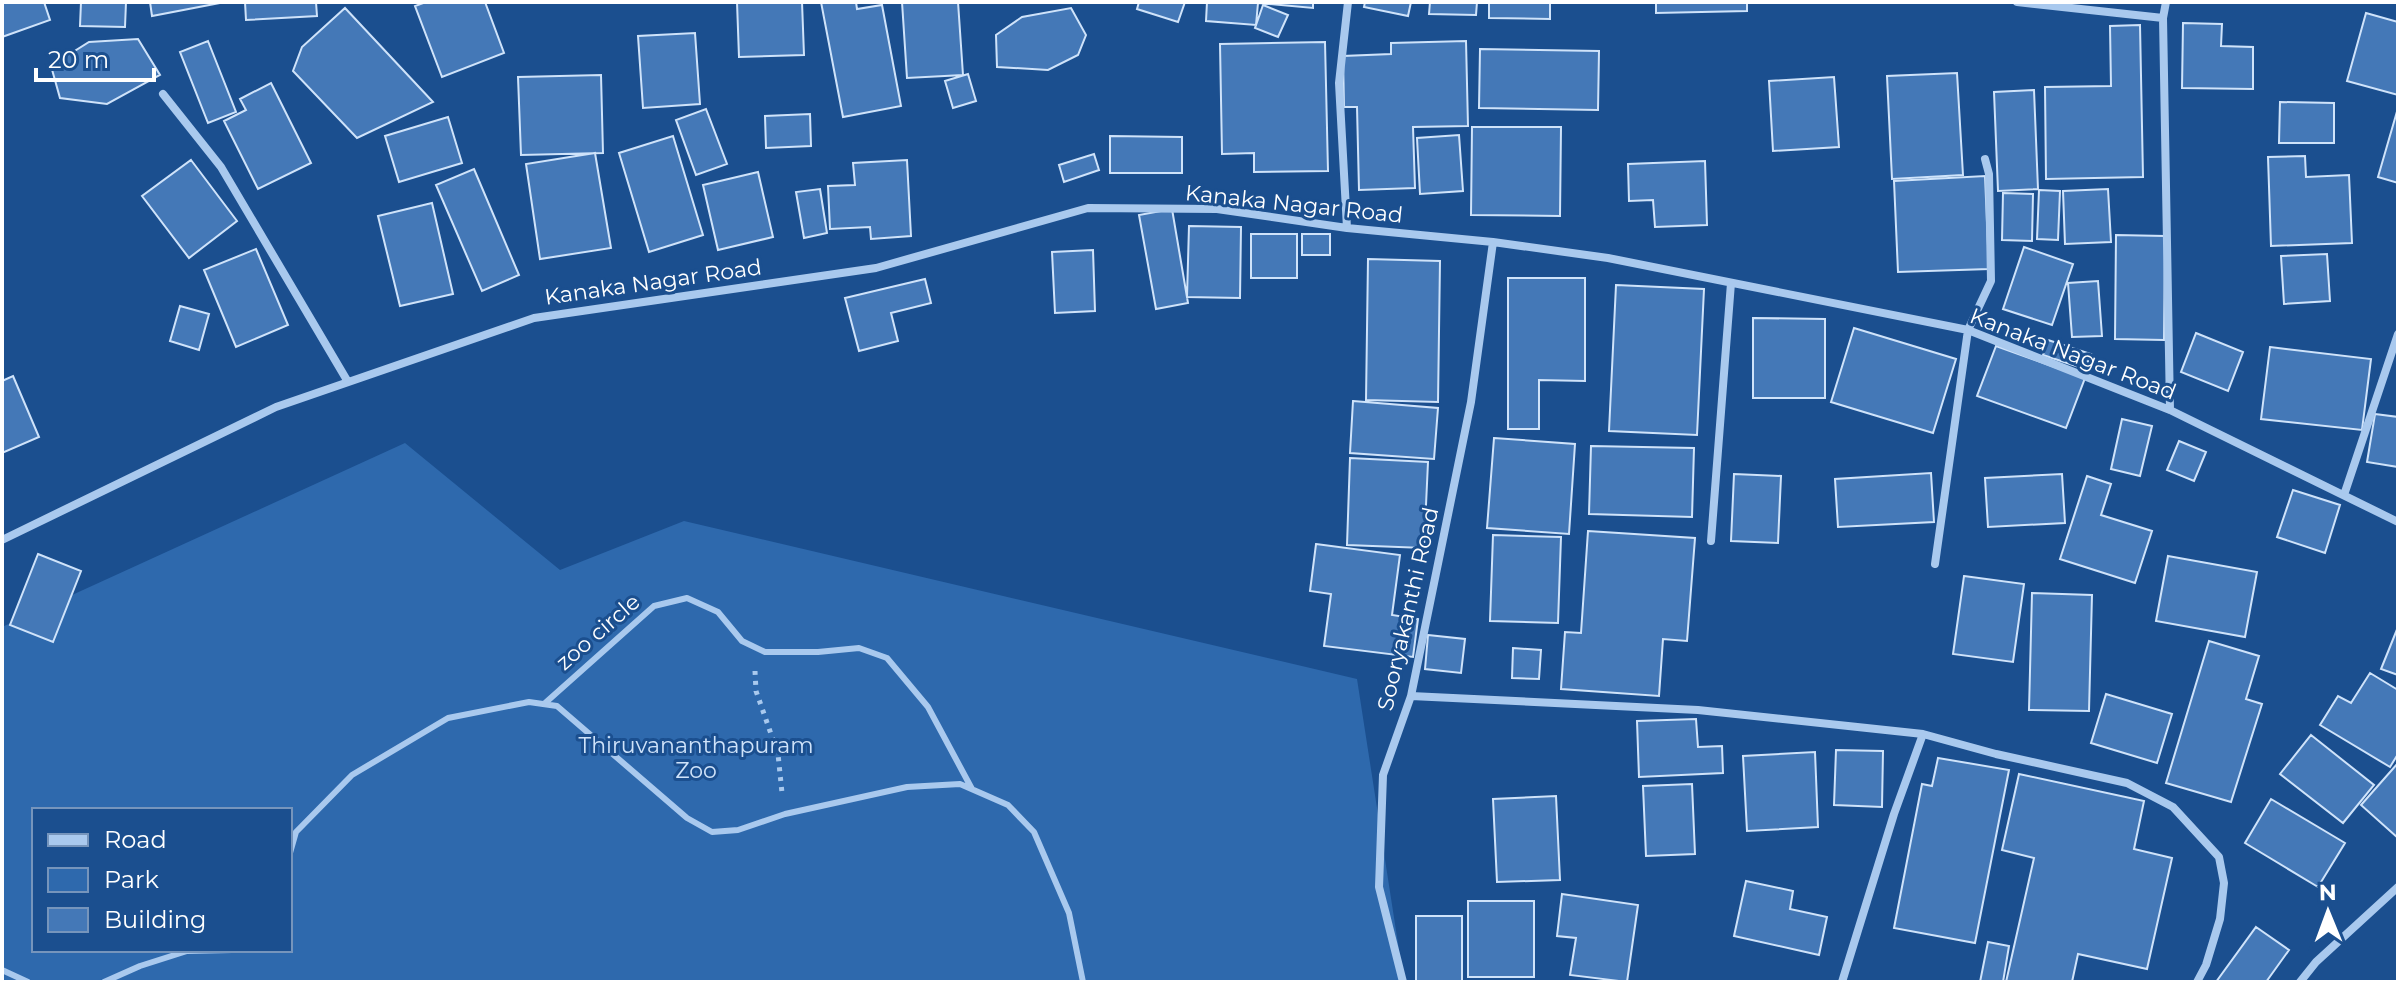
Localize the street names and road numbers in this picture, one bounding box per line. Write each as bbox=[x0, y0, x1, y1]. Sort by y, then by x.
street label: Kanaka Nagar Road bbox=[1184, 179, 1404, 229]
street label: Kanaka Nagar Road bbox=[543, 253, 763, 311]
street label: Kanaka Nagar Road bbox=[1966, 302, 2180, 406]
street label: Sooryakanthi Road bbox=[1371, 505, 1445, 713]
street label: zoo circle bbox=[550, 588, 646, 676]

